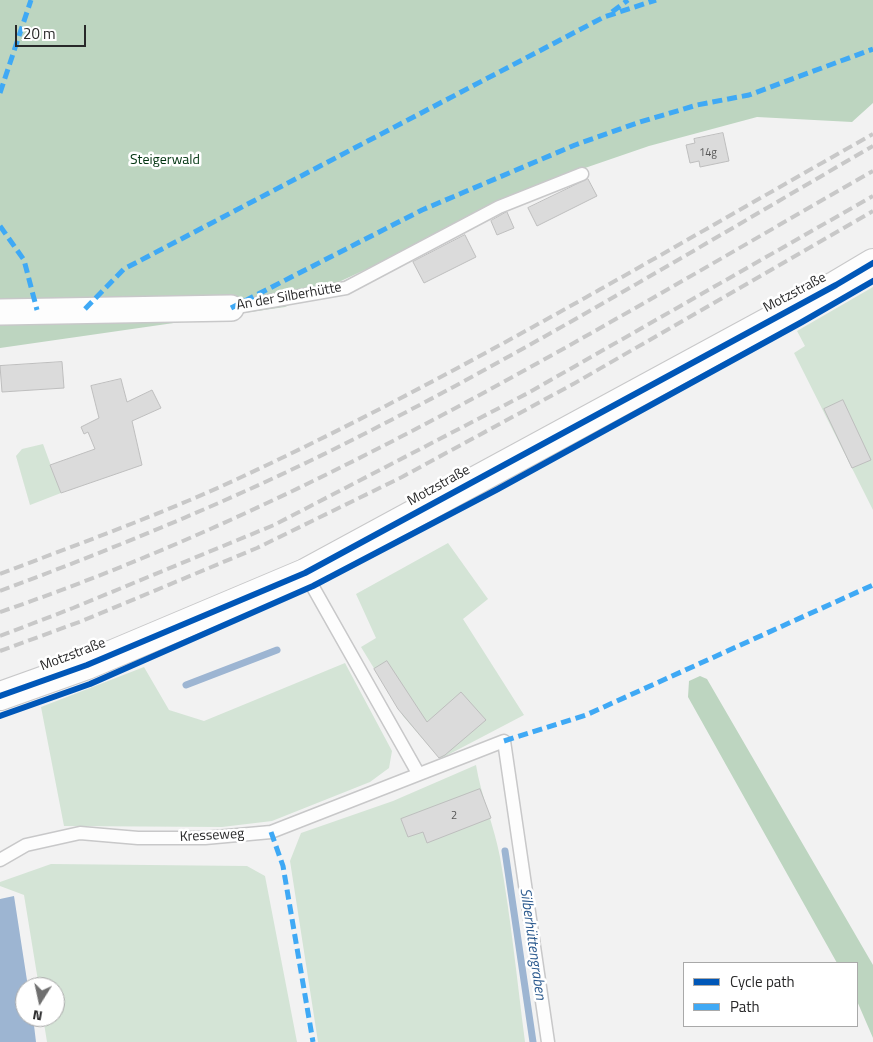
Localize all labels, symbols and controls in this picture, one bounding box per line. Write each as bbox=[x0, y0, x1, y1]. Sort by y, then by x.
scale bar bbox=[18, 15, 89, 47]
text: 20 m bbox=[23, 22, 56, 45]
house number: 14g bbox=[699, 146, 717, 160]
park label: Steigerwald bbox=[130, 153, 200, 169]
street label: Motzstraße bbox=[761, 269, 829, 317]
street label: An der Silberhütte bbox=[235, 279, 343, 315]
street label: Motzstraße bbox=[405, 462, 473, 510]
street label: Motzstraße bbox=[38, 635, 108, 675]
house number: 2 bbox=[451, 809, 457, 823]
street label: Kresseweg bbox=[179, 826, 245, 846]
water label: Silberhüttengraben bbox=[515, 887, 549, 1001]
legend bbox=[683, 962, 858, 1027]
text: Cycle path bbox=[730, 970, 795, 993]
north arrow bbox=[15, 977, 65, 1027]
text: Path bbox=[730, 995, 760, 1018]
text: N bbox=[31, 1005, 44, 1027]

